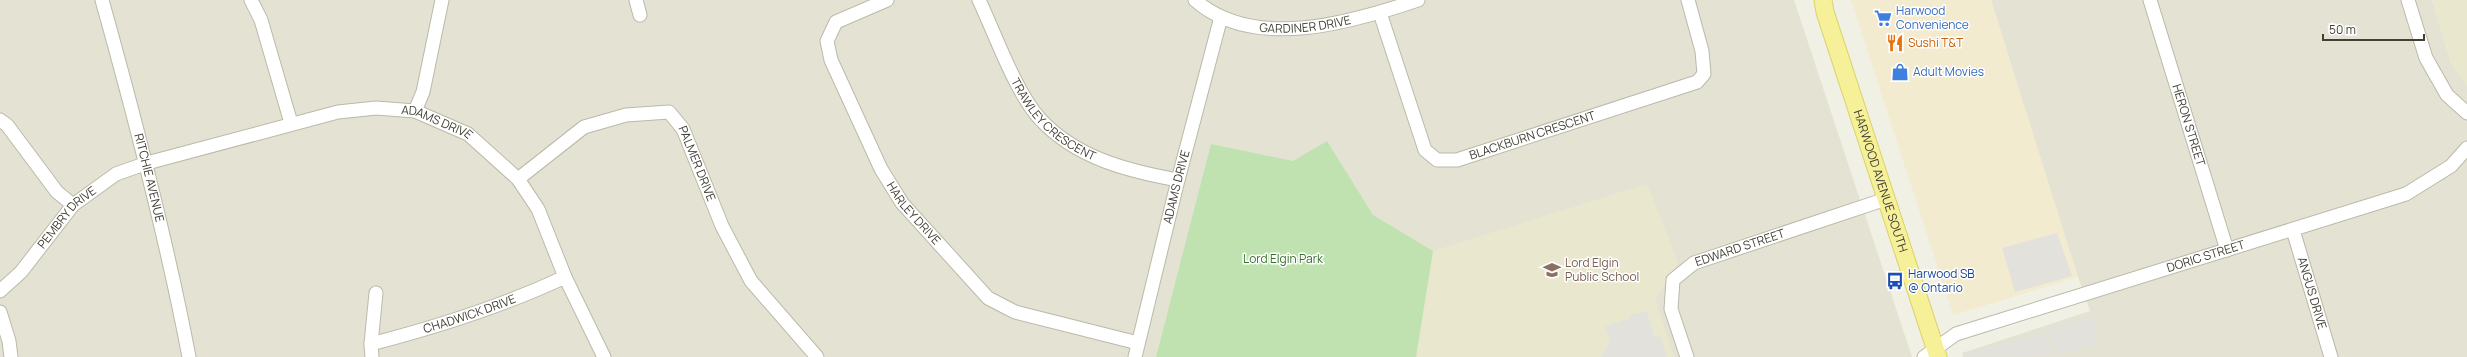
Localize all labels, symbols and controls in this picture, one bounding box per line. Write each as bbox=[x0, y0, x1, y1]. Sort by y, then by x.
place label: Harwood Convenience bbox=[1896, 2, 1969, 33]
supermarket icon: Harwood Convenience bbox=[1873, 8, 1893, 28]
street label: GARDINER DRIVE bbox=[1259, 11, 1353, 37]
scale bar bbox=[2323, 16, 2424, 42]
text: 50 m bbox=[2329, 21, 2356, 38]
restaurant icon: Sushi T&T bbox=[1885, 33, 1905, 53]
place label: Sushi T&T bbox=[1908, 34, 1964, 51]
shop icon: Adult Movies bbox=[1890, 62, 1910, 82]
place label: Adult Movies bbox=[1913, 63, 1984, 80]
street label: TRAWLEY CRESCENT bbox=[1007, 75, 1100, 165]
street label: HERON STREET bbox=[2168, 82, 2210, 169]
street label: ADAMS DRIVE bbox=[401, 101, 477, 143]
street label: BLACKBURN CRESCENT bbox=[1467, 106, 1598, 163]
street label: HARWOOD AVENUE SOUTH bbox=[1850, 107, 1912, 254]
street label: PALMER DRIVE bbox=[675, 123, 720, 204]
street label: RITCHIE AVENUE bbox=[130, 132, 169, 224]
street label: ADAMS DRIVE bbox=[1159, 148, 1194, 226]
street label: HARLEY DRIVE bbox=[883, 178, 945, 248]
street label: PEMBRY DRIVE bbox=[33, 182, 100, 252]
street label: EDWARD STREET bbox=[1693, 224, 1788, 270]
street label: DORIC STREET bbox=[2164, 235, 2248, 276]
park label: Lord Elgin Park bbox=[1243, 250, 1324, 267]
place label: Lord Elgin Public School bbox=[1565, 254, 1639, 285]
street label: ANGUS DRIVE bbox=[2294, 255, 2331, 331]
school or university icon: Lord Elgin Public School bbox=[1542, 260, 1562, 280]
place label: Harwood SB @ Ontario bbox=[1908, 265, 1975, 296]
bus stop icon: Harwood SB @ Ontario bbox=[1885, 271, 1905, 291]
street label: CHADWICK DRIVE bbox=[421, 290, 518, 337]

